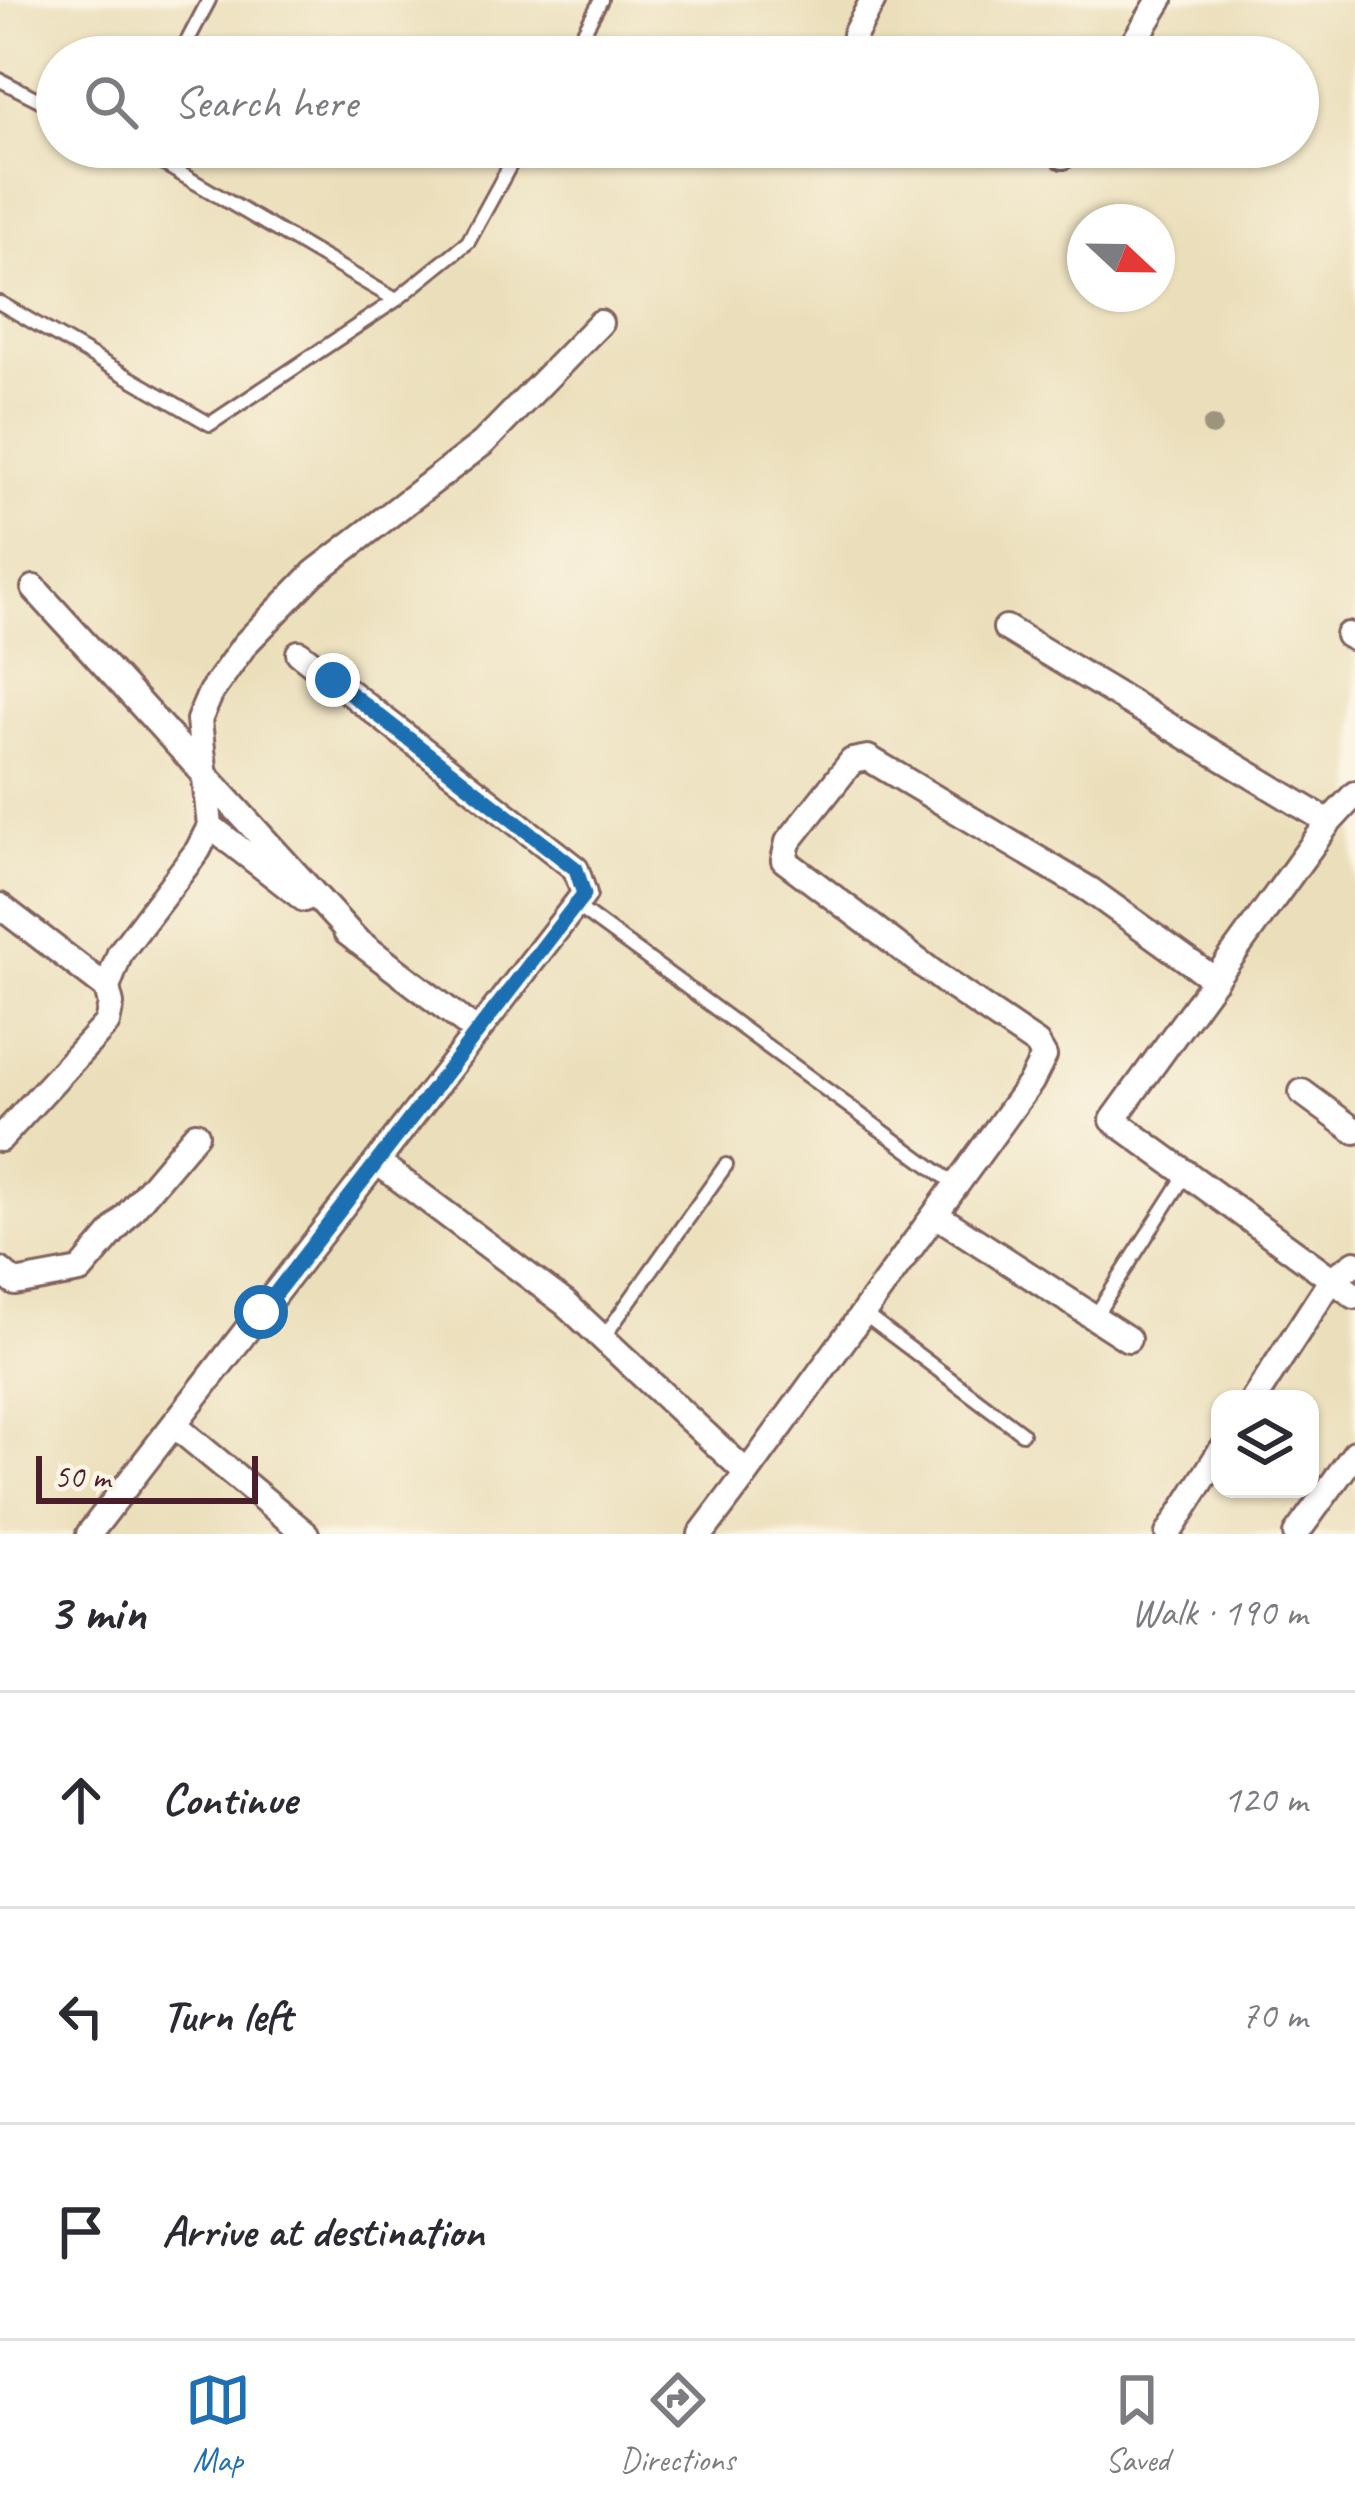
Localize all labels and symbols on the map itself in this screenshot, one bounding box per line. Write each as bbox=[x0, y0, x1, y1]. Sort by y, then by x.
north arrow bbox=[1067, 204, 1175, 312]
route end bbox=[306, 653, 360, 707]
route start bbox=[234, 1285, 288, 1339]
scale bar bbox=[36, 1450, 258, 1503]

